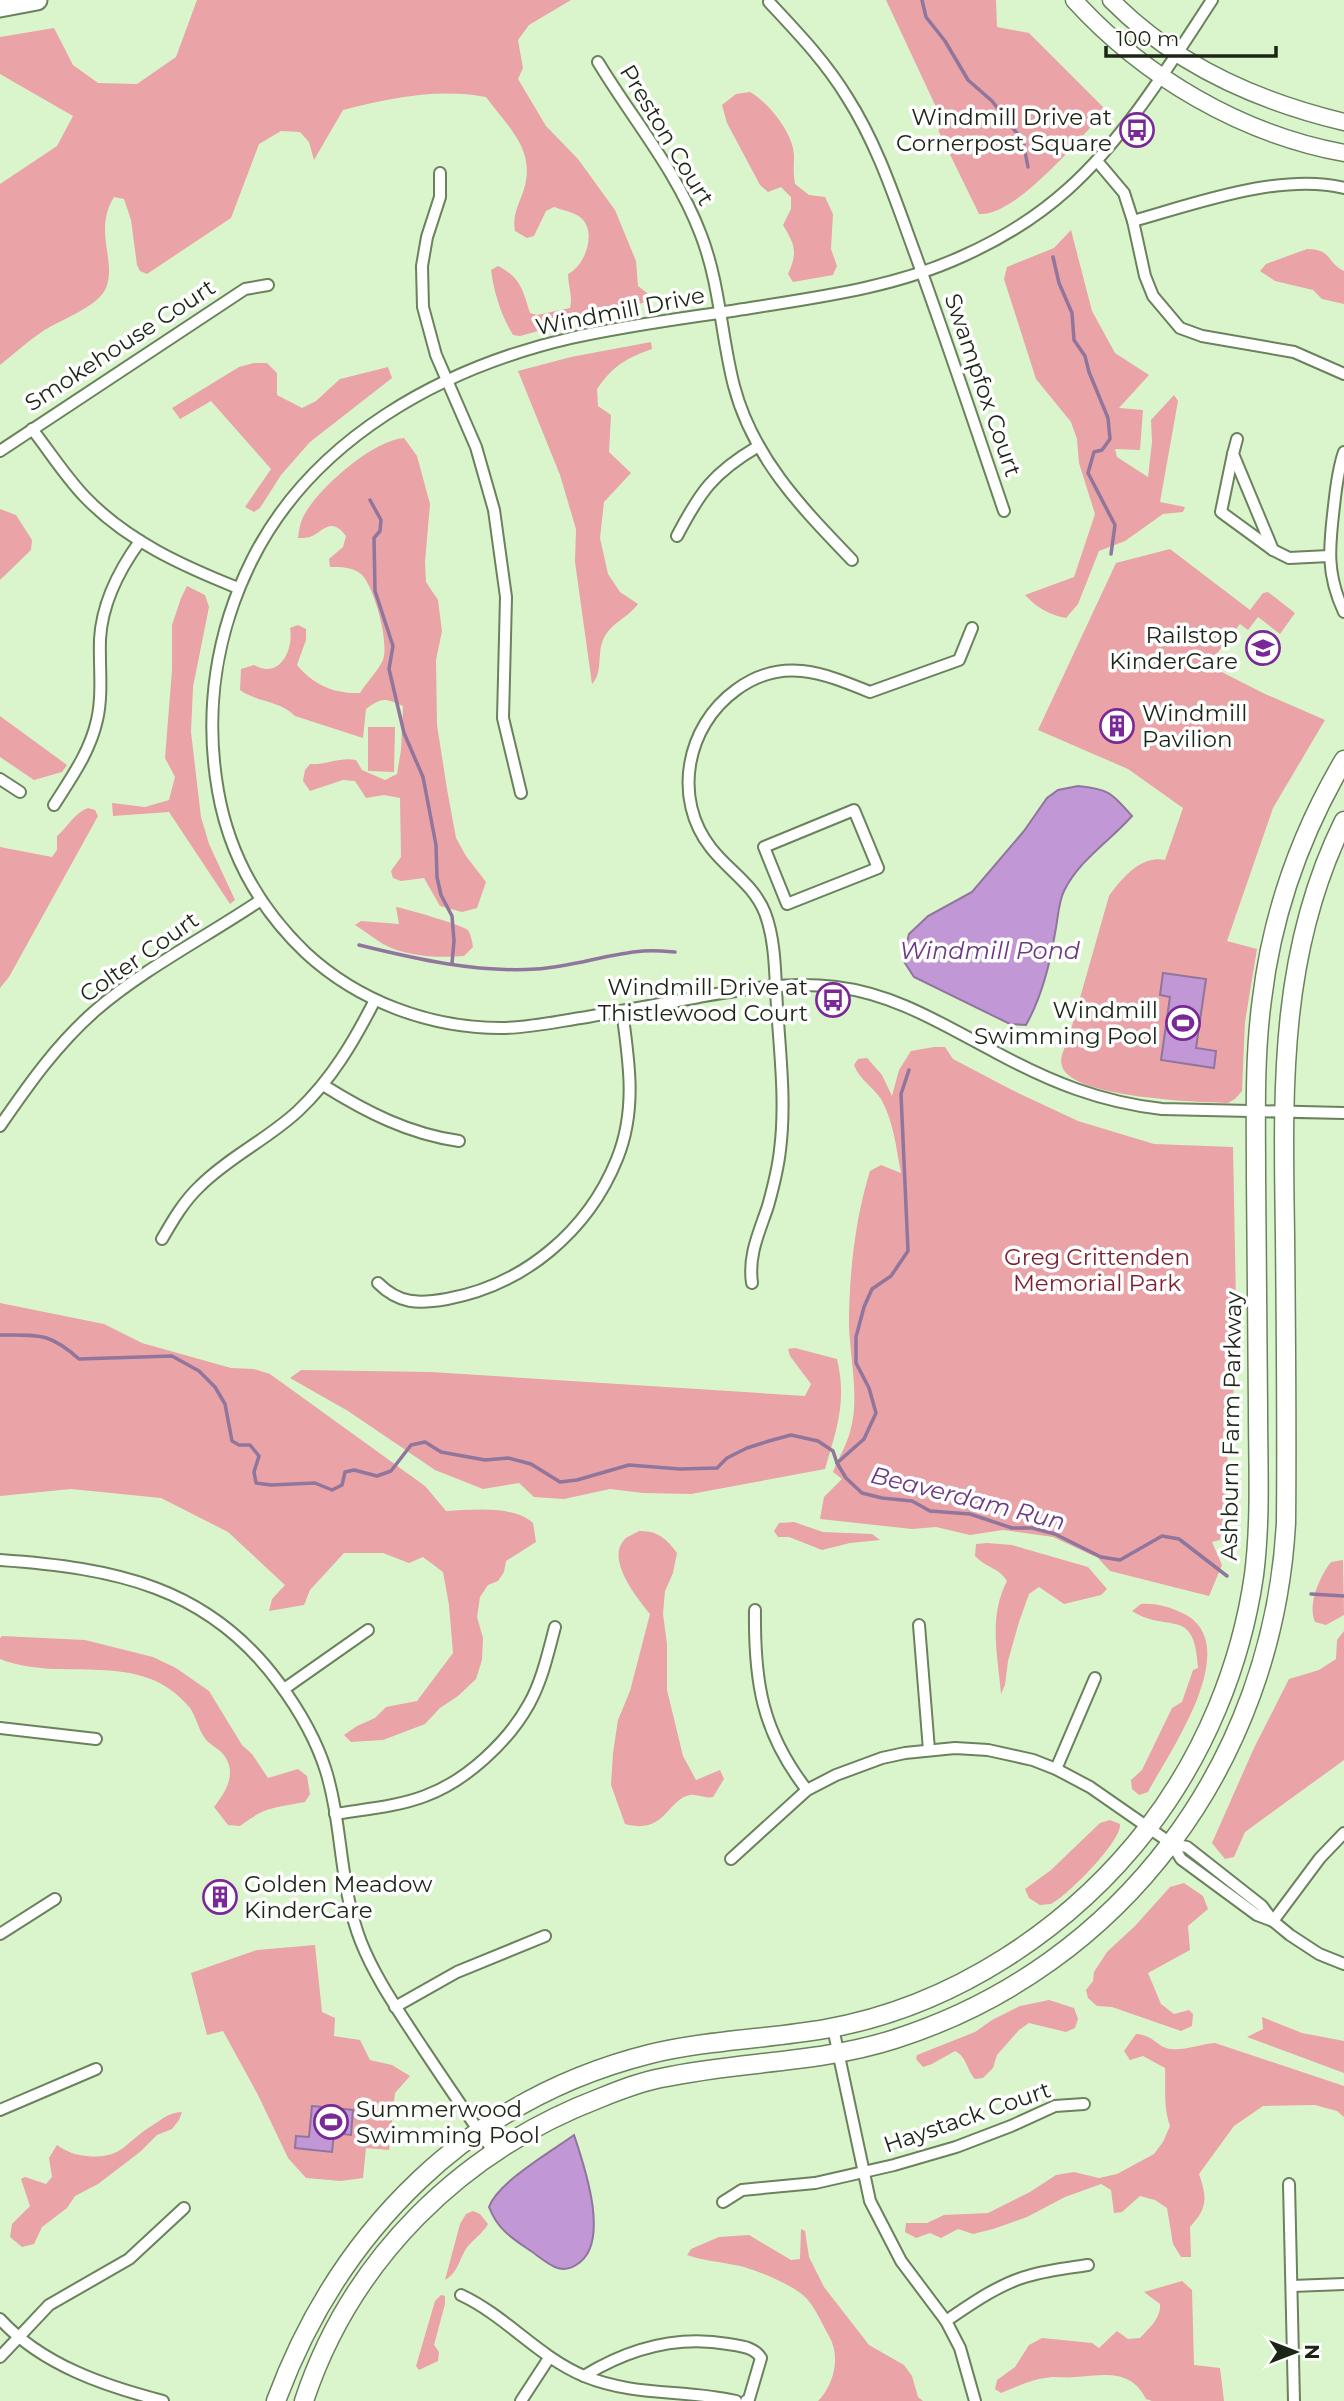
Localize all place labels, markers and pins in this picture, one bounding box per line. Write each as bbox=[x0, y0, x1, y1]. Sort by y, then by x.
place label: Windmill Drive at Cornerpost Square bbox=[896, 103, 1112, 157]
bus stop icon: Windmill Drive at Cornerpost Square bbox=[1118, 111, 1156, 149]
place label: Railstop KinderCare bbox=[1109, 621, 1238, 675]
school or university icon: Railstop KinderCare bbox=[1244, 629, 1282, 667]
place label: Windmill Pavilion bbox=[1142, 699, 1247, 753]
building icon: Windmill Pavilion bbox=[1098, 707, 1136, 745]
place label: Windmill Drive at Thistlewood Court bbox=[598, 973, 808, 1027]
bus stop icon: Windmill Drive at Thistlewood Court bbox=[814, 981, 852, 1019]
place label: Windmill Swimming Pool bbox=[974, 996, 1158, 1050]
sports icon: Windmill Swimming Pool bbox=[1164, 1004, 1202, 1042]
place label: Golden Meadow KinderCare bbox=[244, 1870, 433, 1924]
building icon: Golden Meadow KinderCare bbox=[201, 1878, 239, 1916]
place label: Summerwood Swimming Pool bbox=[356, 2095, 540, 2149]
sports icon: Summerwood Swimming Pool bbox=[312, 2103, 350, 2141]

